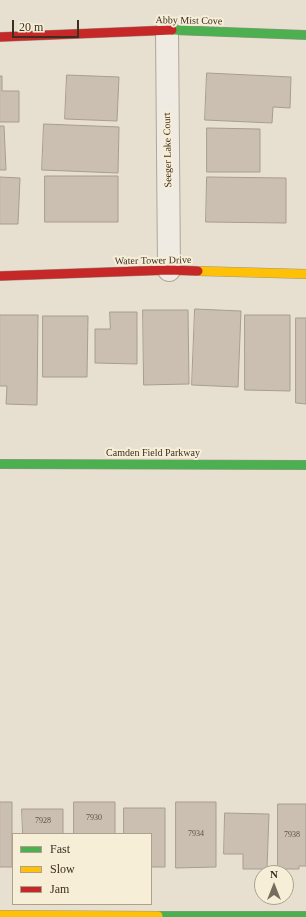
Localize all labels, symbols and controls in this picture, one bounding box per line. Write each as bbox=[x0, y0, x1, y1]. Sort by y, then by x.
scale bar bbox=[14, 12, 81, 38]
street label: Abby Mist Cove bbox=[156, 14, 222, 28]
text: 20 m bbox=[19, 20, 43, 34]
street label: Seeger Lake Court bbox=[161, 112, 175, 188]
street label: Water Tower Drive bbox=[115, 254, 191, 268]
street label: Camden Field Parkway bbox=[106, 447, 200, 459]
house number: 7930 bbox=[86, 813, 102, 823]
house number: 7928 bbox=[35, 816, 51, 826]
house number: 7934 bbox=[188, 829, 204, 839]
house number: 7938 bbox=[284, 830, 300, 840]
legend bbox=[12, 833, 152, 905]
text: Fast bbox=[50, 842, 70, 856]
text: Slow bbox=[50, 862, 75, 876]
north arrow bbox=[254, 865, 294, 905]
text: N bbox=[270, 868, 278, 880]
text: Jam bbox=[50, 882, 69, 896]

